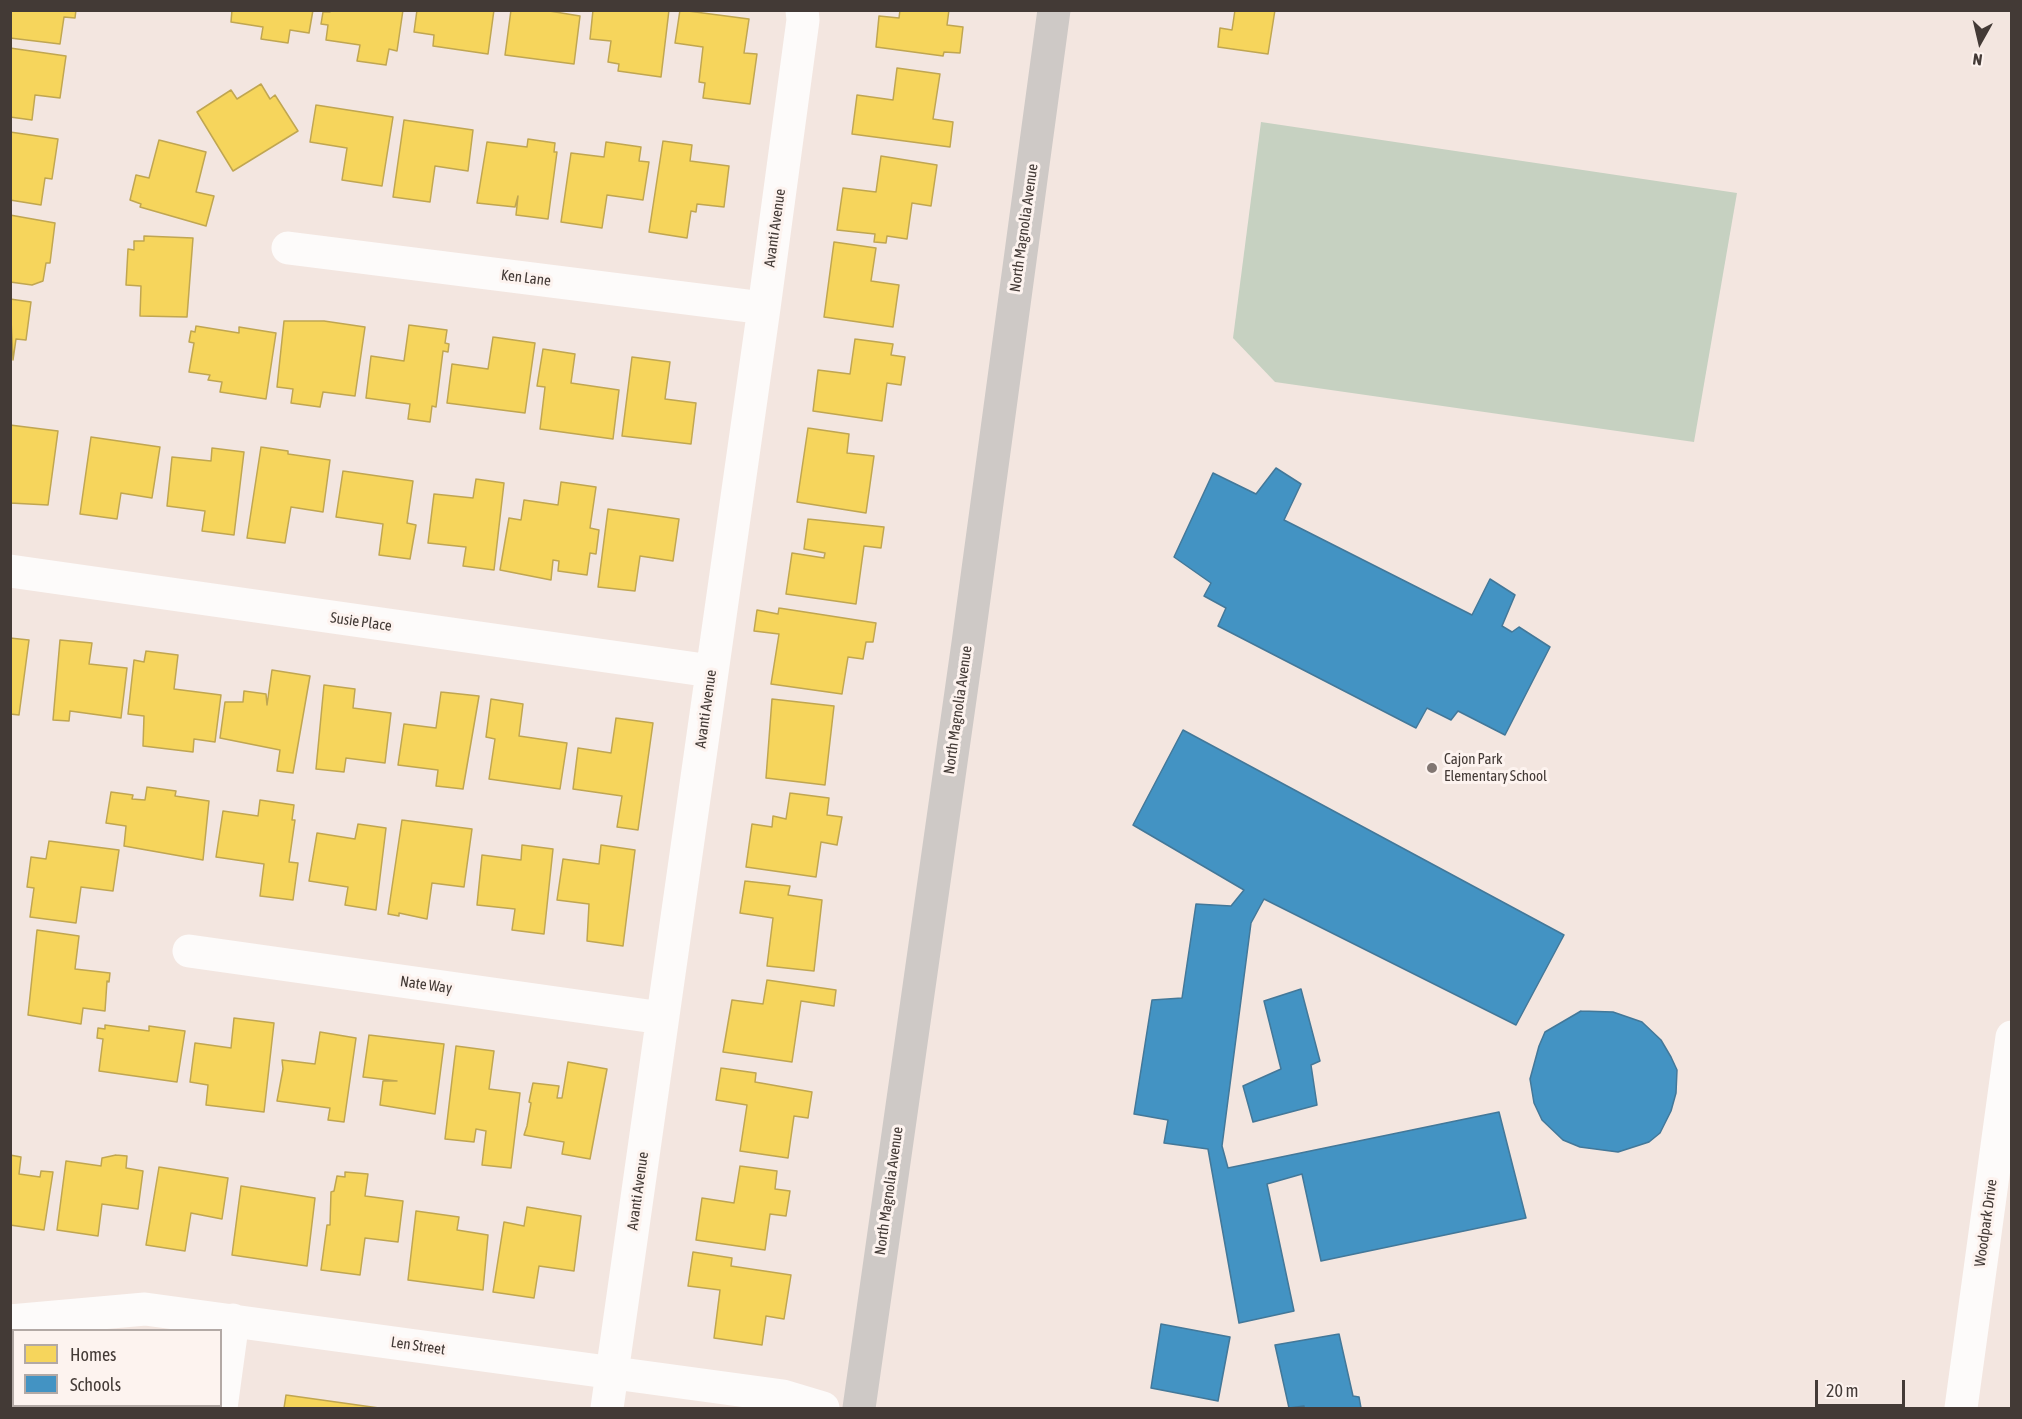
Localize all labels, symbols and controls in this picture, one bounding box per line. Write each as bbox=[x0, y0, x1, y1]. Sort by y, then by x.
north arrow bbox=[1950, 12, 2010, 72]
text: N bbox=[1972, 50, 1983, 69]
street label: North Magnolia Avenue bbox=[1006, 163, 1042, 293]
street label: Avanti Avenue bbox=[761, 188, 789, 268]
street label: Ken Lane bbox=[500, 266, 552, 290]
street label: Susie Place bbox=[329, 609, 393, 635]
street label: North Magnolia Avenue bbox=[940, 645, 976, 775]
street label: Avanti Avenue bbox=[692, 669, 720, 749]
place label: Cajon Park Elementary School bbox=[1444, 750, 1547, 785]
marker: Cajon Park Elementary School bbox=[1425, 761, 1439, 775]
street label: Nate Way bbox=[399, 972, 453, 998]
street label: North Magnolia Avenue bbox=[871, 1126, 907, 1256]
street label: Avanti Avenue bbox=[624, 1151, 652, 1231]
street label: Woodpark Drive bbox=[1971, 1178, 2001, 1268]
legend bbox=[12, 1329, 222, 1407]
street label: Len Street bbox=[390, 1333, 446, 1359]
text: Homes bbox=[70, 1344, 116, 1365]
scale bar bbox=[1818, 1368, 1908, 1406]
text: Schools bbox=[70, 1374, 121, 1395]
text: 20 m bbox=[1826, 1380, 1858, 1401]

